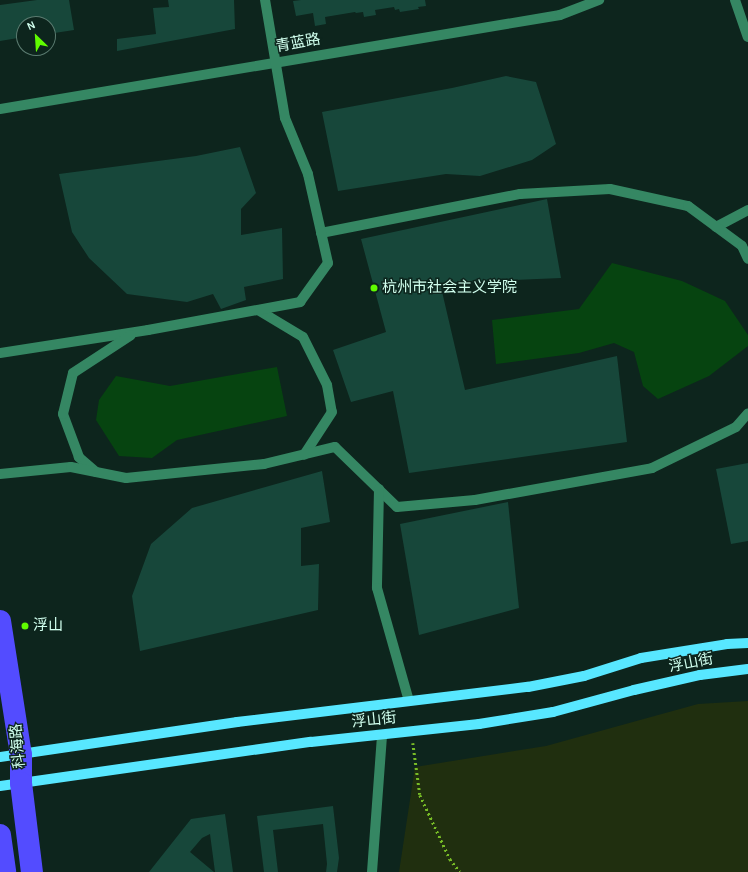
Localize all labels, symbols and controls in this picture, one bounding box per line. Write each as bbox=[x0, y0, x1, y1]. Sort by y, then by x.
north arrow bbox=[16, 16, 56, 56]
text: N bbox=[25, 18, 37, 33]
street label: 青蓝路 bbox=[274, 30, 322, 56]
place label: 杭州市社会主义学院 bbox=[382, 279, 517, 297]
marker: 杭州市社会主义学院 bbox=[369, 283, 379, 293]
place label: 浮山 bbox=[33, 617, 63, 635]
marker: 浮山 bbox=[20, 621, 30, 631]
street label: 浮山街 bbox=[667, 650, 715, 676]
street label: 浮山街 bbox=[351, 709, 397, 731]
street label: 科海路 bbox=[7, 723, 29, 769]

